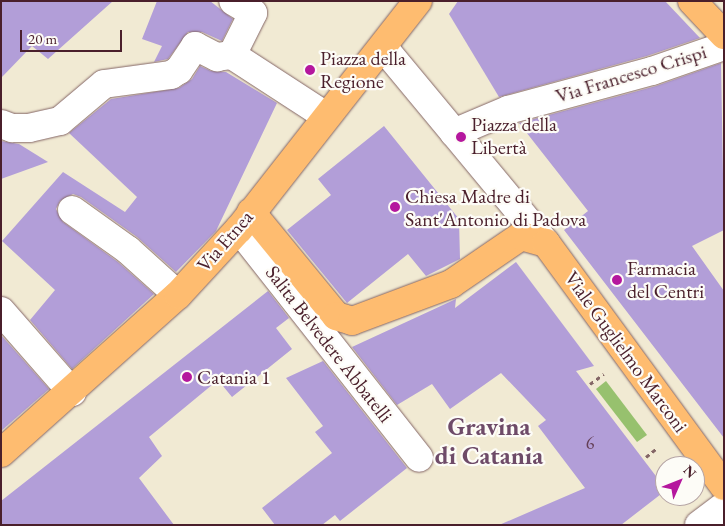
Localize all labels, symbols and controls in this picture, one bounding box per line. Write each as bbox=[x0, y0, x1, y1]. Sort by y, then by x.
scale bar bbox=[22, 20, 125, 52]
text: 20 m bbox=[28, 29, 57, 48]
street label: Via Francesco Crispi bbox=[553, 40, 709, 108]
place label: Piazza della Regione bbox=[320, 46, 406, 93]
marker: Piazza della Regione bbox=[304, 64, 316, 76]
place label: Piazza della Libertà bbox=[471, 113, 557, 160]
marker: Piazza della Libertà bbox=[455, 131, 467, 143]
place label: Chiesa Madre di Sant'Antonio di Padova bbox=[405, 184, 586, 231]
marker: Chiesa Madre di Sant'Antonio di Padova bbox=[389, 201, 401, 213]
street label: Via Etnea bbox=[192, 205, 258, 277]
place label: Farmacia del Centri bbox=[627, 256, 704, 303]
street label: Salita Belvedere Abbatelli bbox=[260, 261, 398, 427]
street label: Viale Guglielmo Marconi bbox=[559, 267, 693, 437]
marker: Farmacia del Centri bbox=[611, 274, 623, 286]
place label: Catania 1 bbox=[197, 365, 270, 389]
marker: Catania 1 bbox=[181, 371, 193, 383]
district label: Gravina di Catania bbox=[435, 412, 543, 471]
house number: 6 bbox=[586, 432, 594, 454]
north arrow bbox=[655, 456, 705, 506]
text: N bbox=[680, 461, 700, 482]

